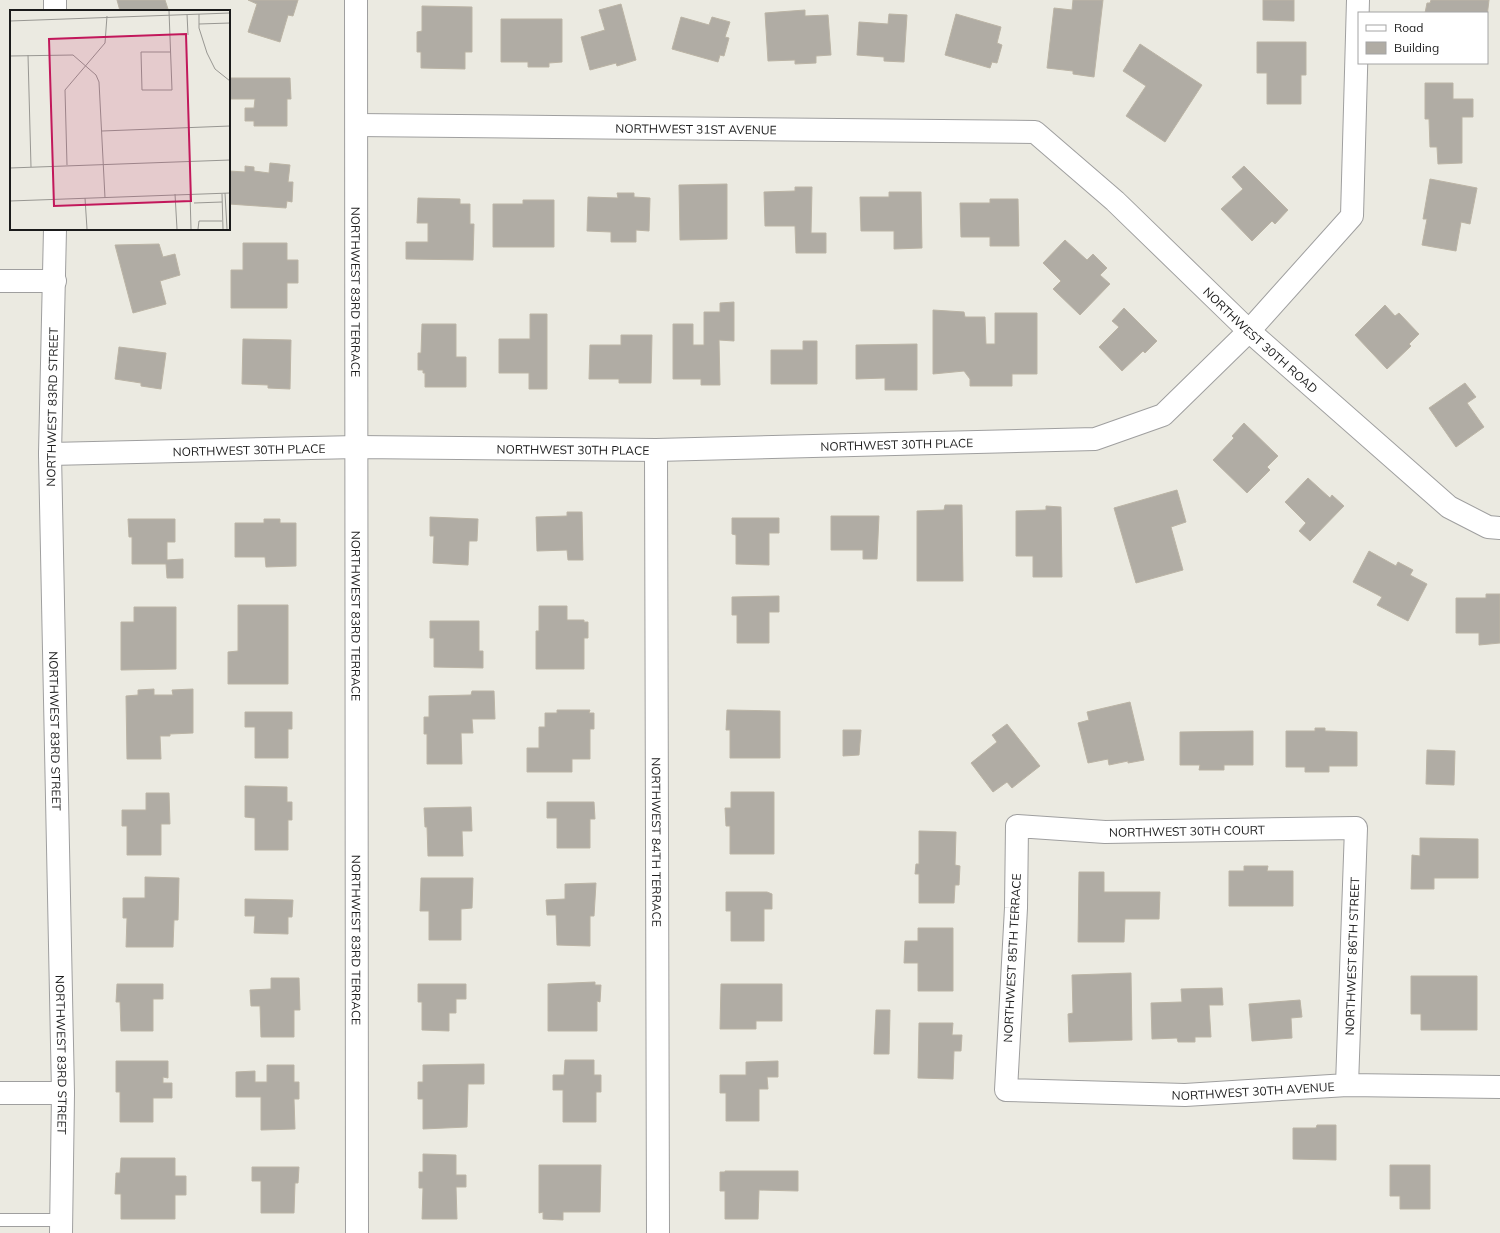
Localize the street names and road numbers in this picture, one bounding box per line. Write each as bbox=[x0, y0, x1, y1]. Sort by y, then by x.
street label: NORTHWEST 31ST AVENUE bbox=[615, 120, 777, 137]
street label: NORTHWEST 83RD TERRACE bbox=[349, 207, 364, 377]
street label: NORTHWEST 30TH ROAD bbox=[1200, 284, 1321, 396]
street label: NORTHWEST 83RD STREET bbox=[43, 326, 61, 487]
street label: NORTHWEST 30TH PLACE bbox=[820, 435, 973, 453]
street label: NORTHWEST 30TH PLACE bbox=[172, 440, 326, 459]
street label: NORTHWEST 30TH PLACE bbox=[496, 441, 649, 457]
street label: NORTHWEST 83RD TERRACE bbox=[349, 531, 364, 701]
street label: NORTHWEST 83RD STREET bbox=[47, 651, 65, 812]
street label: NORTHWEST 84TH TERRACE bbox=[649, 757, 665, 927]
street label: NORTHWEST 30TH COURT bbox=[1109, 822, 1266, 840]
street label: NORTHWEST 83RD TERRACE bbox=[349, 855, 364, 1025]
street label: NORTHWEST 85TH TERRACE bbox=[1000, 873, 1024, 1043]
street label: NORTHWEST 86TH STREET bbox=[1341, 876, 1362, 1036]
street label: NORTHWEST 83RD STREET bbox=[53, 975, 71, 1135]
street label: NORTHWEST 30TH AVENUE bbox=[1171, 1078, 1335, 1103]

